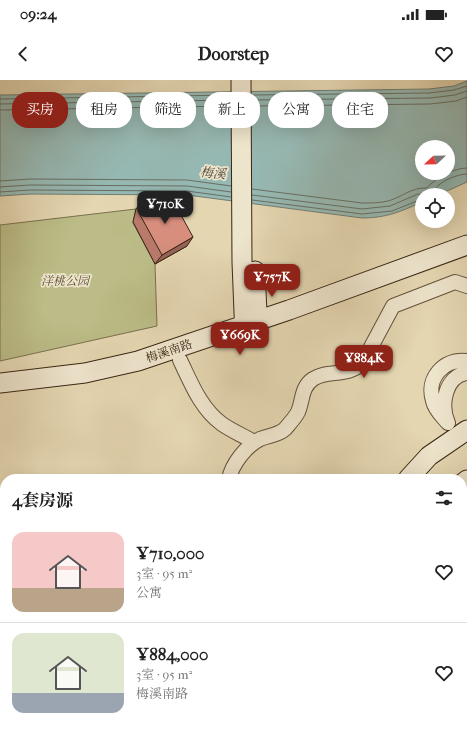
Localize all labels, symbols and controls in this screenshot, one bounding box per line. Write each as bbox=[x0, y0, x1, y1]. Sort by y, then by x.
text: 09:24 bbox=[20, 5, 56, 23]
icon: back bbox=[12, 43, 34, 65]
icon: heart bbox=[433, 43, 455, 65]
text: Doorstep bbox=[198, 44, 269, 65]
chip: 买房 bbox=[12, 92, 68, 128]
chip: 租房 bbox=[76, 92, 132, 128]
chip: 筛选 bbox=[140, 92, 196, 128]
chip: 新上 bbox=[204, 92, 260, 128]
chip: 公寓 bbox=[268, 92, 324, 128]
chip: 住宅 bbox=[332, 92, 388, 128]
north arrow bbox=[415, 140, 455, 180]
map controls bbox=[415, 140, 455, 228]
water label: 梅溪 bbox=[199, 164, 229, 182]
button: locate bbox=[415, 188, 455, 228]
pin: ¥710K bbox=[137, 191, 193, 225]
text: ¥710K bbox=[146, 196, 184, 211]
pin: ¥757K bbox=[244, 264, 300, 298]
text: ¥757K bbox=[253, 269, 291, 284]
park label: 洋桃公园 bbox=[41, 274, 91, 288]
pin: ¥669K bbox=[212, 322, 268, 356]
text: ¥669K bbox=[220, 327, 260, 342]
street label: 梅溪南路 bbox=[144, 337, 194, 365]
pin: ¥884K bbox=[336, 345, 392, 379]
text: ¥884K bbox=[344, 350, 384, 365]
icon: filters bbox=[433, 487, 455, 509]
text: 4套房源 bbox=[12, 490, 73, 510]
text: ¥710,000 bbox=[136, 543, 204, 563]
icon: home bbox=[44, 548, 92, 596]
icon: heart bbox=[433, 561, 455, 583]
text: 3室 · 95 m² bbox=[136, 566, 192, 581]
text: 公寓 bbox=[136, 585, 162, 600]
text: ¥884,000 bbox=[136, 644, 208, 664]
icon: home bbox=[44, 649, 92, 697]
icon: heart bbox=[433, 662, 455, 684]
text: 3室 · 95 m² bbox=[136, 667, 192, 682]
text: 梅溪南路 bbox=[136, 686, 188, 701]

